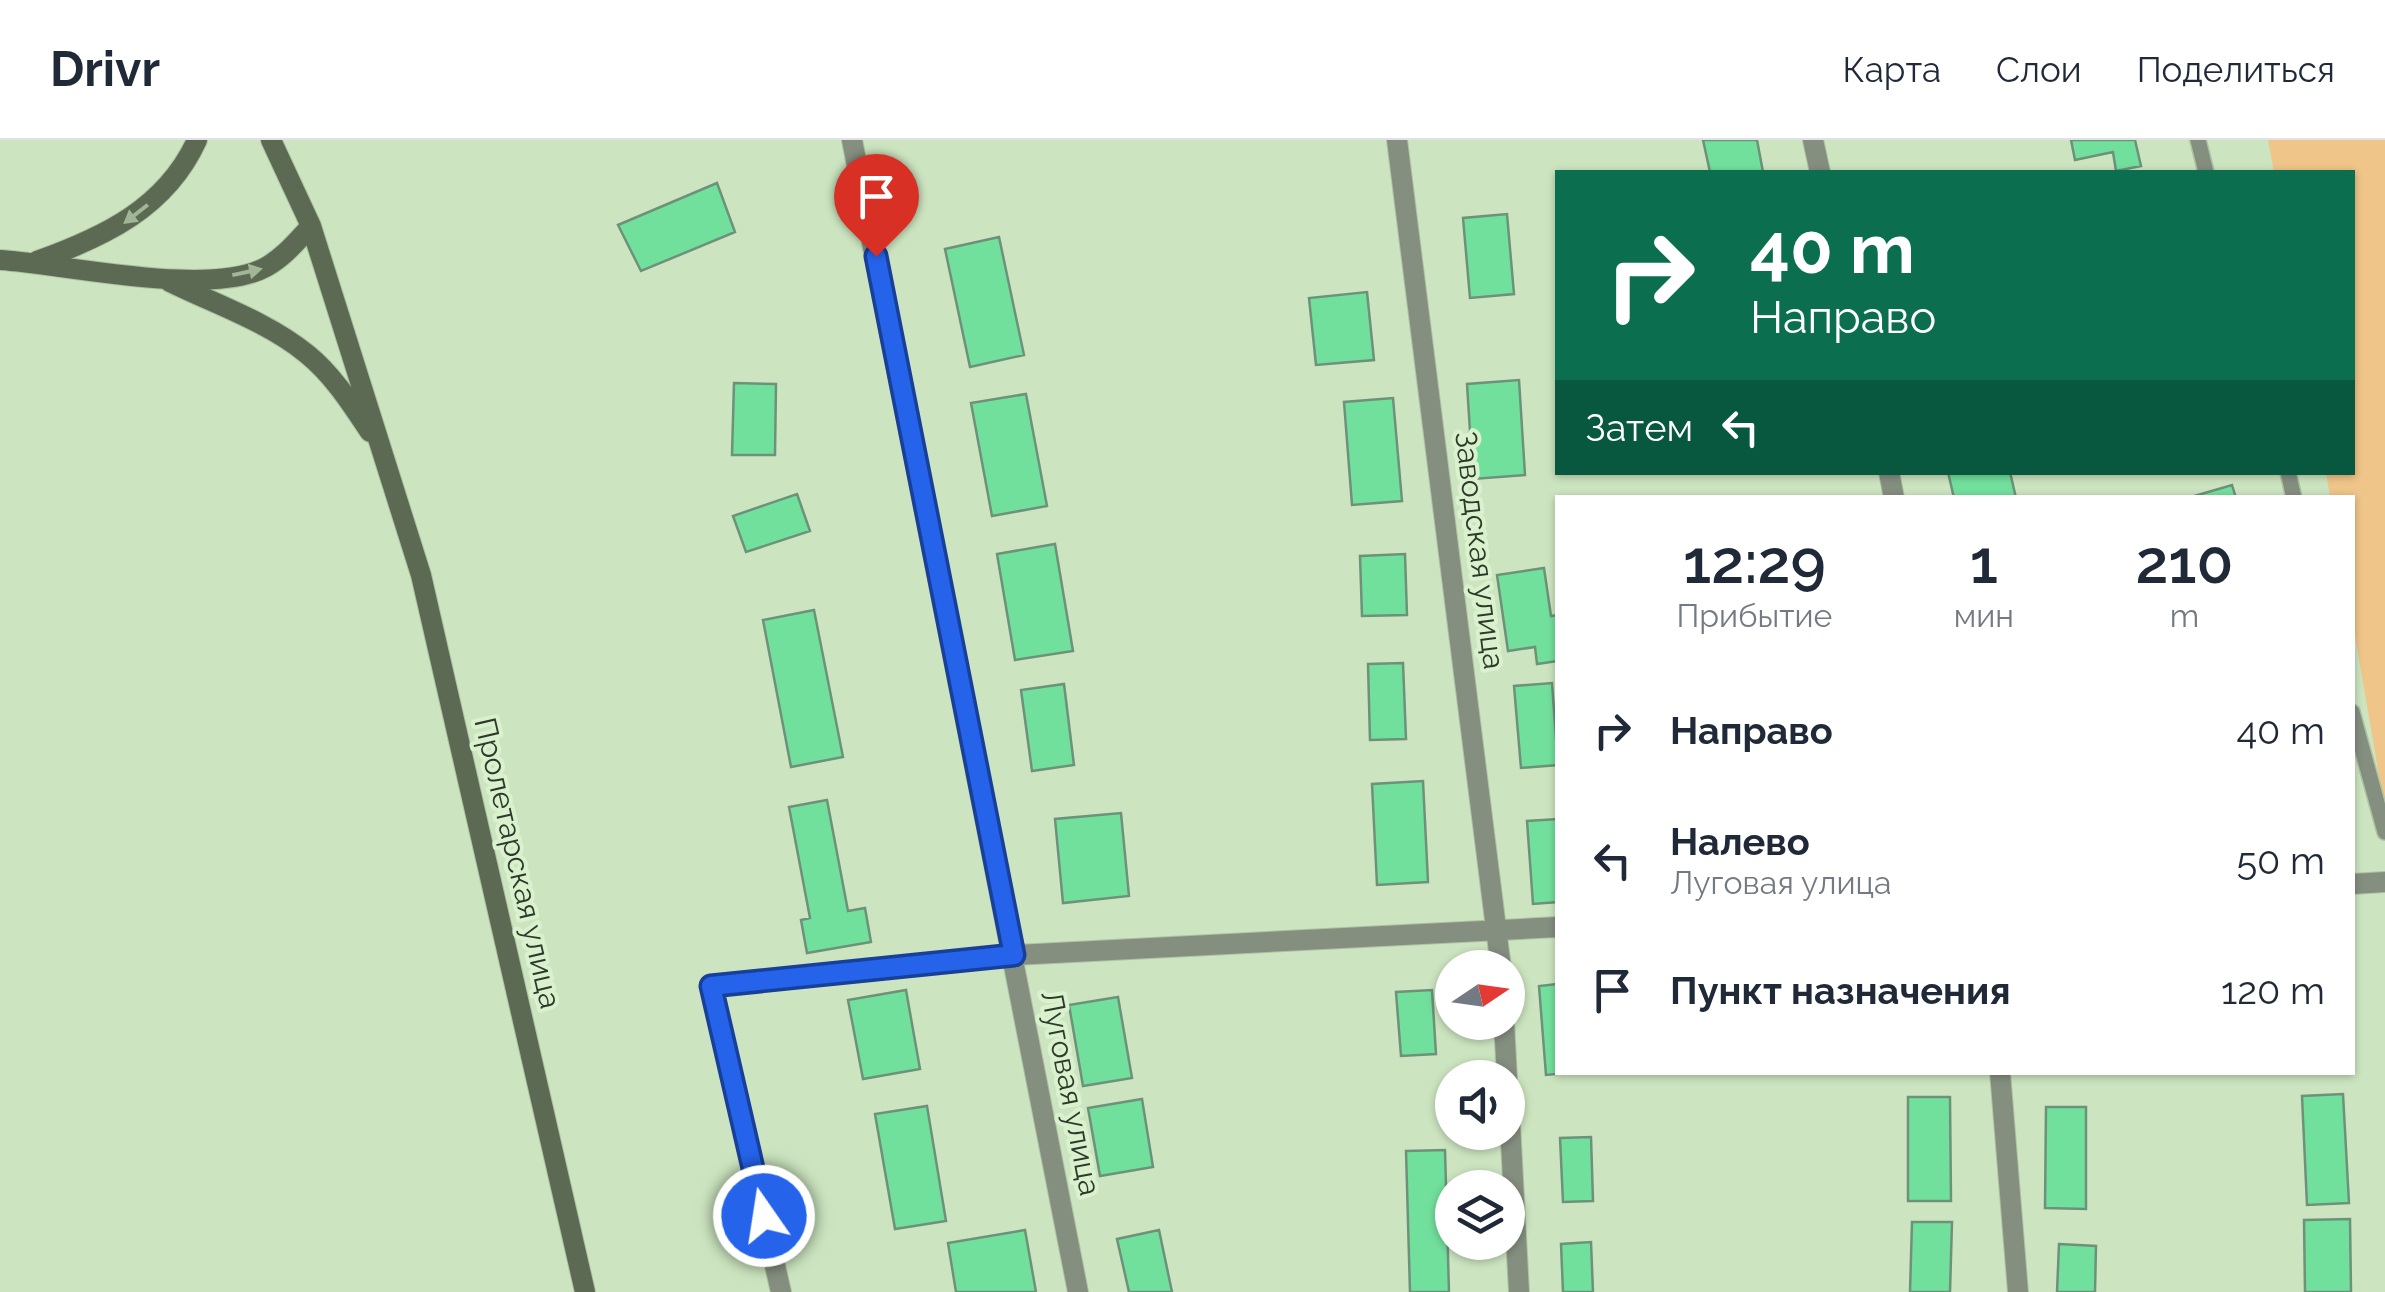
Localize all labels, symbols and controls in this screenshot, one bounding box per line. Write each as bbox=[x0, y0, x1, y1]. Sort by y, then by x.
text: Drivr bbox=[50, 41, 160, 97]
text: Карта bbox=[1843, 49, 1941, 90]
text: Слои bbox=[1996, 49, 2082, 90]
text: Поделиться bbox=[2137, 49, 2335, 90]
pin bbox=[834, 154, 919, 257]
icon: arrive bbox=[849, 169, 904, 224]
one-way arrow bbox=[123, 203, 149, 224]
text: 40 m bbox=[1750, 207, 1915, 289]
icon: right bbox=[1585, 210, 1715, 340]
one-way arrow bbox=[232, 264, 263, 279]
text: Направо bbox=[1750, 291, 1936, 344]
icon: left bbox=[1713, 400, 1768, 455]
text: Затем bbox=[1585, 405, 1693, 450]
street label: Заводская улица bbox=[1448, 429, 1512, 671]
text: 12:29 bbox=[1683, 527, 1826, 597]
text: 1 bbox=[1970, 527, 1998, 597]
text: 210 bbox=[2135, 527, 2233, 597]
text: Прибытие bbox=[1677, 597, 1832, 634]
text: мин bbox=[1954, 597, 2014, 634]
text: m bbox=[2170, 597, 2199, 634]
icon: right bbox=[1585, 703, 1640, 758]
text: Направо bbox=[1670, 708, 1833, 753]
text: 40 m bbox=[2236, 708, 2325, 753]
street label: Пролетарская улица bbox=[468, 714, 568, 1012]
text: Налево bbox=[1670, 819, 1810, 864]
icon: left bbox=[1585, 833, 1640, 888]
text: 50 m bbox=[2236, 838, 2325, 883]
text: Луговая улица bbox=[1670, 864, 1892, 901]
north arrow bbox=[1435, 950, 1525, 1040]
map controls bbox=[1435, 950, 1525, 1260]
icon: arrive bbox=[1585, 963, 1640, 1018]
text: Пункт назначения bbox=[1670, 968, 2011, 1013]
text: 120 m bbox=[2221, 968, 2325, 1013]
street label: Луговая улица bbox=[1034, 988, 1108, 1198]
button: sound bbox=[1435, 1060, 1525, 1150]
position arrow bbox=[712, 1164, 816, 1268]
button: layers bbox=[1435, 1170, 1525, 1260]

